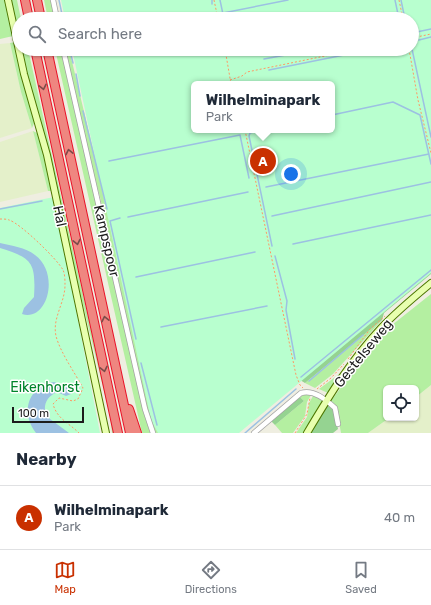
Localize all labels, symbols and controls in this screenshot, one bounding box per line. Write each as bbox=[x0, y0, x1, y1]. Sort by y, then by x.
search box bbox=[12, 12, 419, 56]
icon: search bbox=[26, 23, 48, 45]
text: Search here bbox=[58, 25, 142, 43]
popup bbox=[191, 81, 335, 133]
one-way arrow bbox=[39, 84, 47, 90]
text: Wilhelminapark bbox=[206, 91, 320, 109]
text: Park bbox=[206, 109, 233, 124]
pin: A bbox=[250, 146, 276, 176]
one-way arrow bbox=[66, 149, 74, 156]
your location bbox=[281, 164, 301, 184]
street label: Kampspoor bbox=[90, 203, 123, 280]
street label: Hal bbox=[49, 204, 70, 228]
one-way arrow bbox=[72, 238, 80, 245]
one-way arrow bbox=[101, 316, 110, 322]
street label: Gestelseweg bbox=[331, 316, 396, 391]
one-way arrow bbox=[100, 366, 108, 372]
park label: Eikenhorst bbox=[10, 379, 80, 396]
map controls bbox=[383, 385, 419, 421]
button: locate bbox=[383, 385, 419, 421]
scale bar bbox=[12, 405, 84, 424]
text: 100 m bbox=[18, 407, 49, 420]
text: Nearby bbox=[16, 449, 77, 469]
text: Wilhelminapark bbox=[54, 501, 168, 519]
text: A bbox=[24, 510, 34, 525]
text: 40 m bbox=[384, 510, 415, 525]
text: Park bbox=[54, 519, 81, 534]
tab: Map bbox=[54, 559, 76, 596]
tab: Directions bbox=[185, 559, 237, 596]
tab: Saved bbox=[345, 559, 377, 596]

